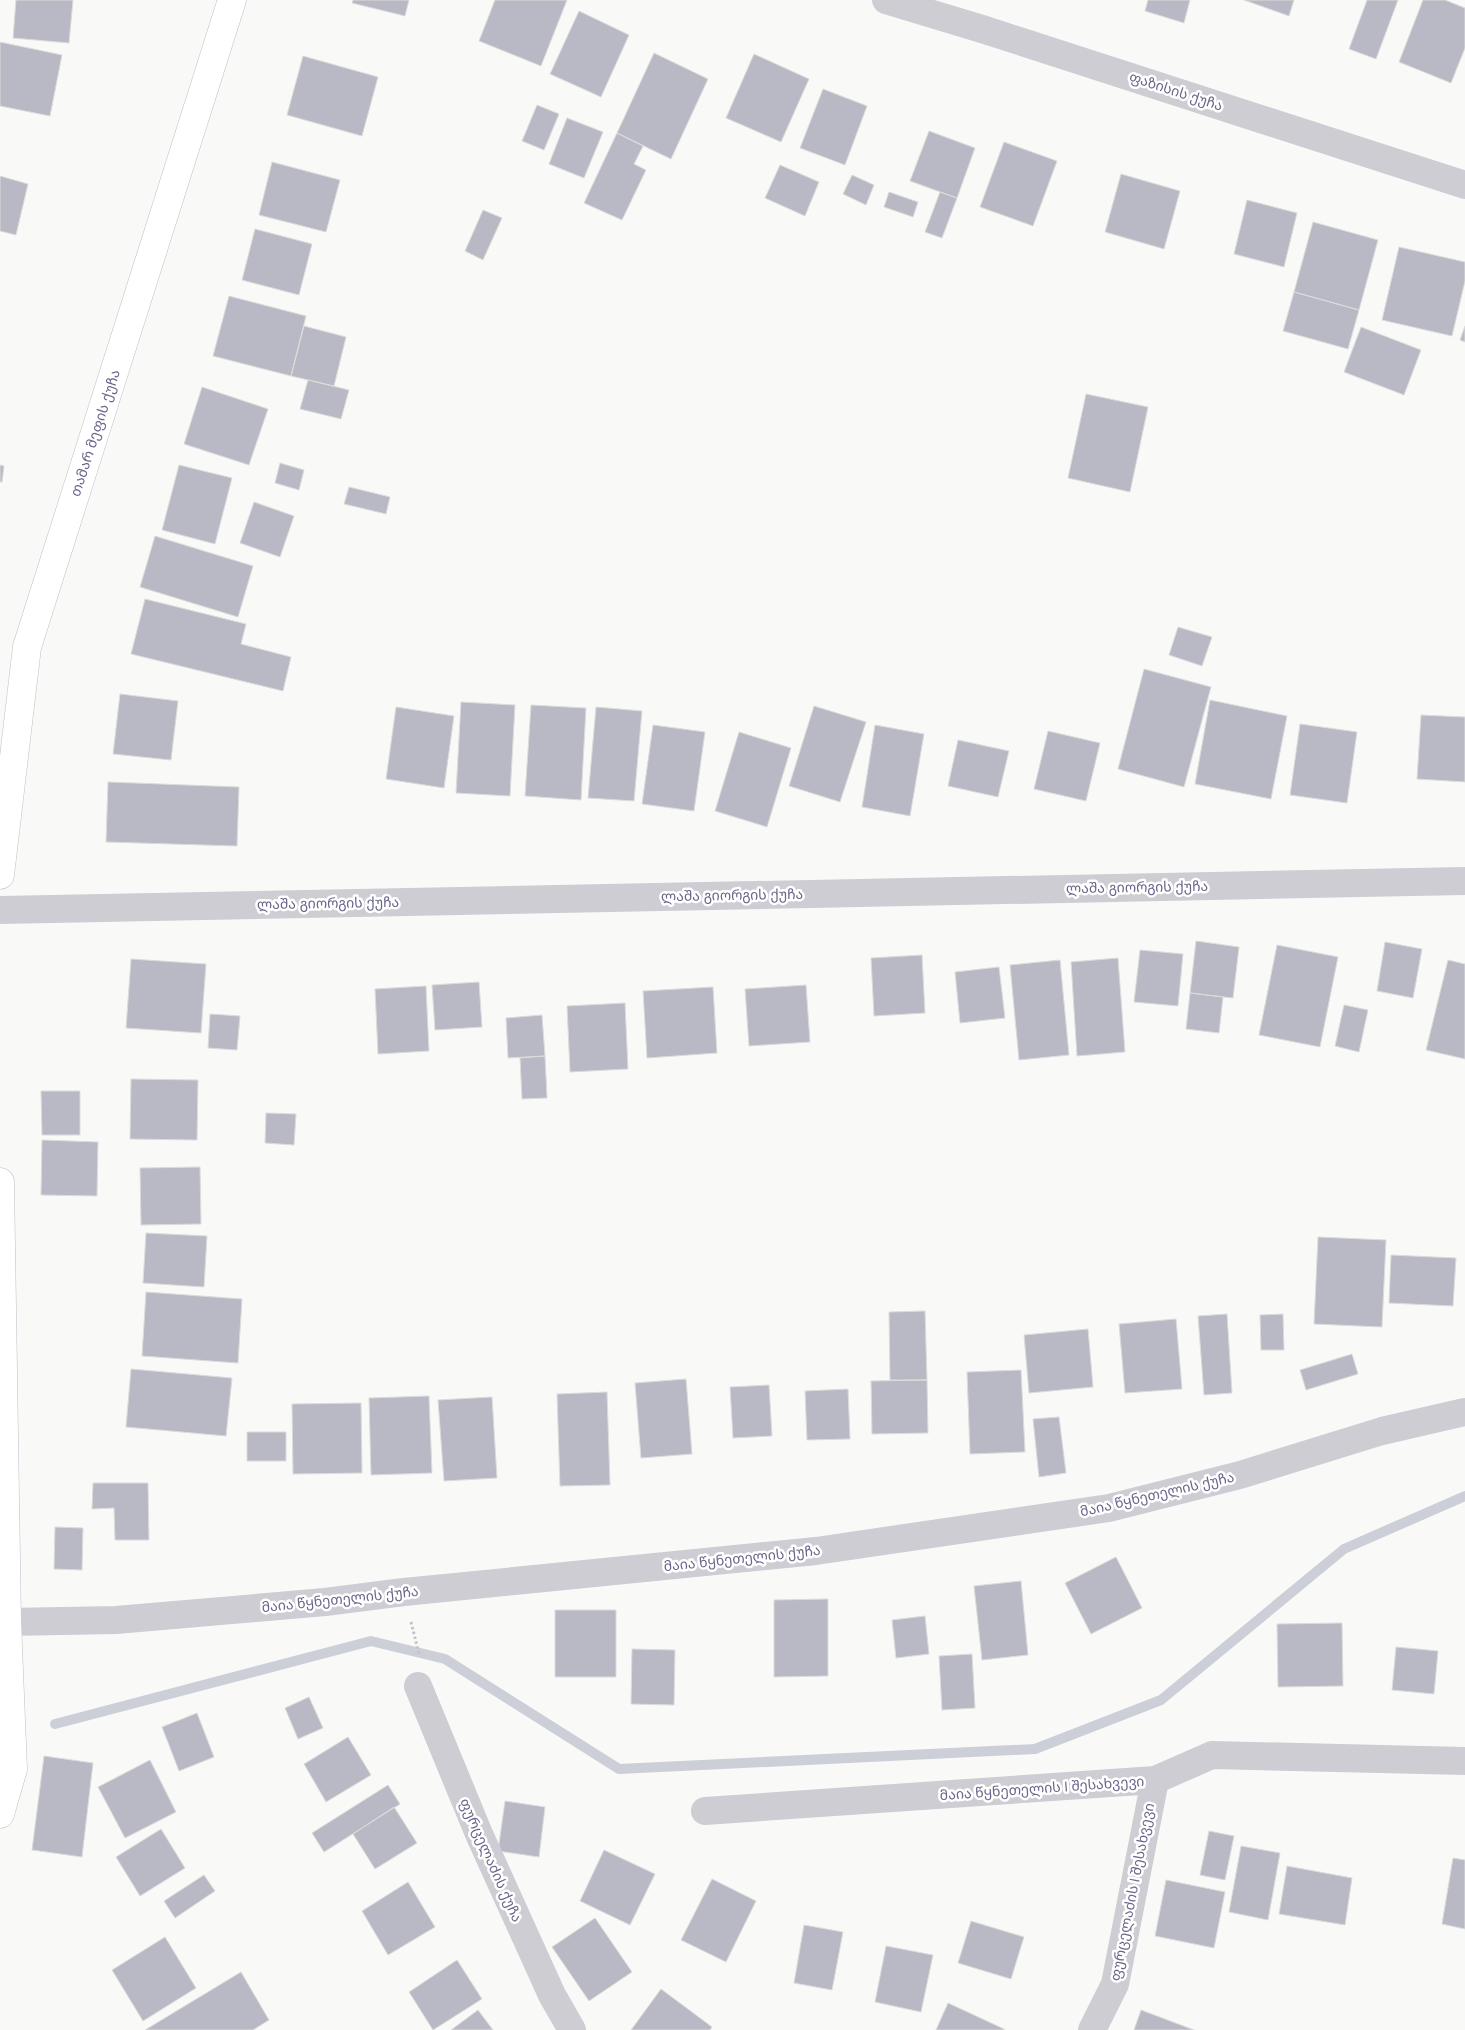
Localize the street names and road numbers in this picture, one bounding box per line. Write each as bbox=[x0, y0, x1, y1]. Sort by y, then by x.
street label: ფაზისის ქუჩა bbox=[1127, 67, 1225, 115]
street label: თამარ მეფის ქუჩა bbox=[66, 367, 124, 499]
street label: ლაშა გიორგის ქუჩა bbox=[1066, 877, 1208, 897]
street label: ლაშა გიორგის ქუჩა bbox=[661, 885, 803, 905]
street label: ლაშა გიორგის ქუჩა bbox=[257, 893, 399, 913]
street label: მაია წყნეთელის ქუჩა bbox=[1078, 1468, 1236, 1520]
street label: მაია წყნეთელის ქუჩა bbox=[663, 1541, 821, 1575]
street label: მაია წყნეთელის ქუჩა bbox=[261, 1582, 419, 1616]
street label: მაია წყნეთელის I შესახვევი bbox=[939, 1772, 1145, 1804]
street label: ფურცელაძის ქუჩა bbox=[456, 1795, 526, 1925]
street label: ფურცელაძის I შესახვევი bbox=[1106, 1801, 1158, 1983]

